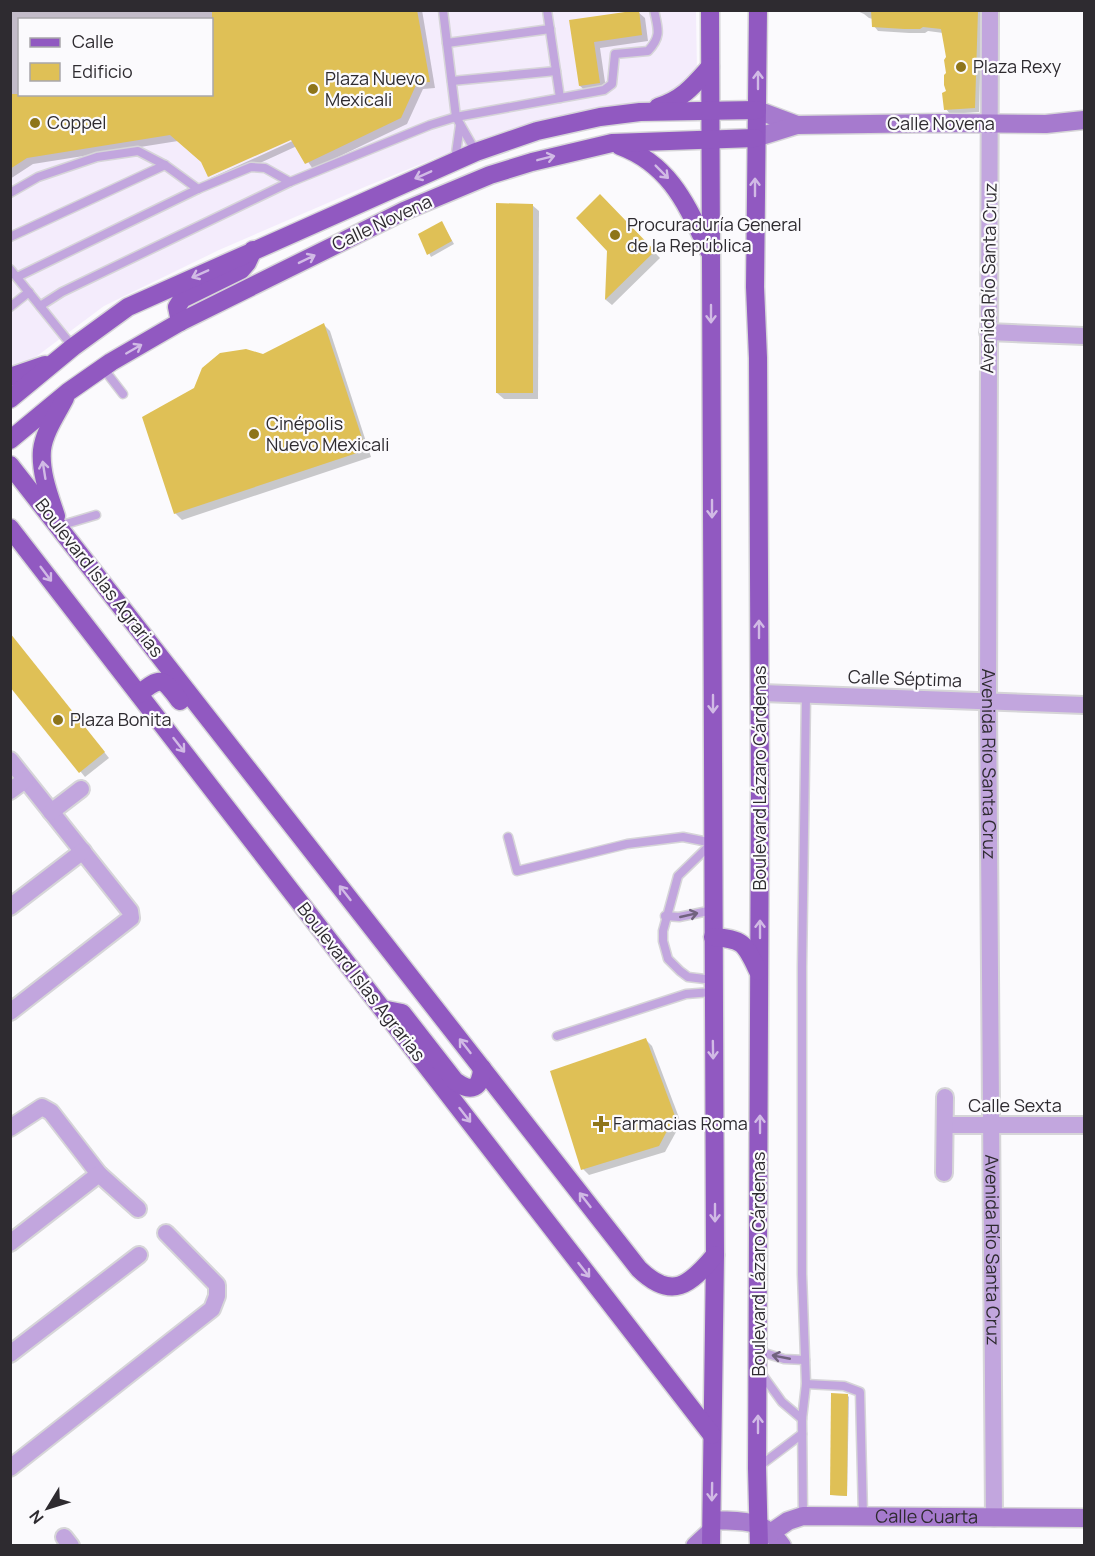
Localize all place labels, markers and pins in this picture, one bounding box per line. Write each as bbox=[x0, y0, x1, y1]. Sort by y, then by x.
place label: Plaza Rexy bbox=[973, 54, 1062, 78]
marker: Plaza Rexy bbox=[954, 60, 968, 74]
place label: Plaza Nuevo Mexicali bbox=[325, 66, 425, 111]
marker: Plaza Nuevo Mexicali bbox=[306, 82, 320, 96]
place label: Coppel bbox=[47, 110, 107, 134]
marker: Coppel bbox=[28, 116, 42, 130]
place label: Procuraduría General de la República bbox=[627, 212, 802, 257]
marker: Procuraduría General de la República bbox=[608, 228, 622, 242]
place label: Cinépolis Nuevo Mexicali bbox=[266, 411, 390, 456]
marker: Cinépolis Nuevo Mexicali bbox=[247, 427, 261, 441]
place label: Plaza Bonita bbox=[70, 707, 171, 731]
marker: Plaza Bonita bbox=[51, 713, 65, 727]
place label: Farmacias Roma bbox=[613, 1111, 748, 1135]
marker: Farmacias Roma bbox=[594, 1117, 608, 1131]

